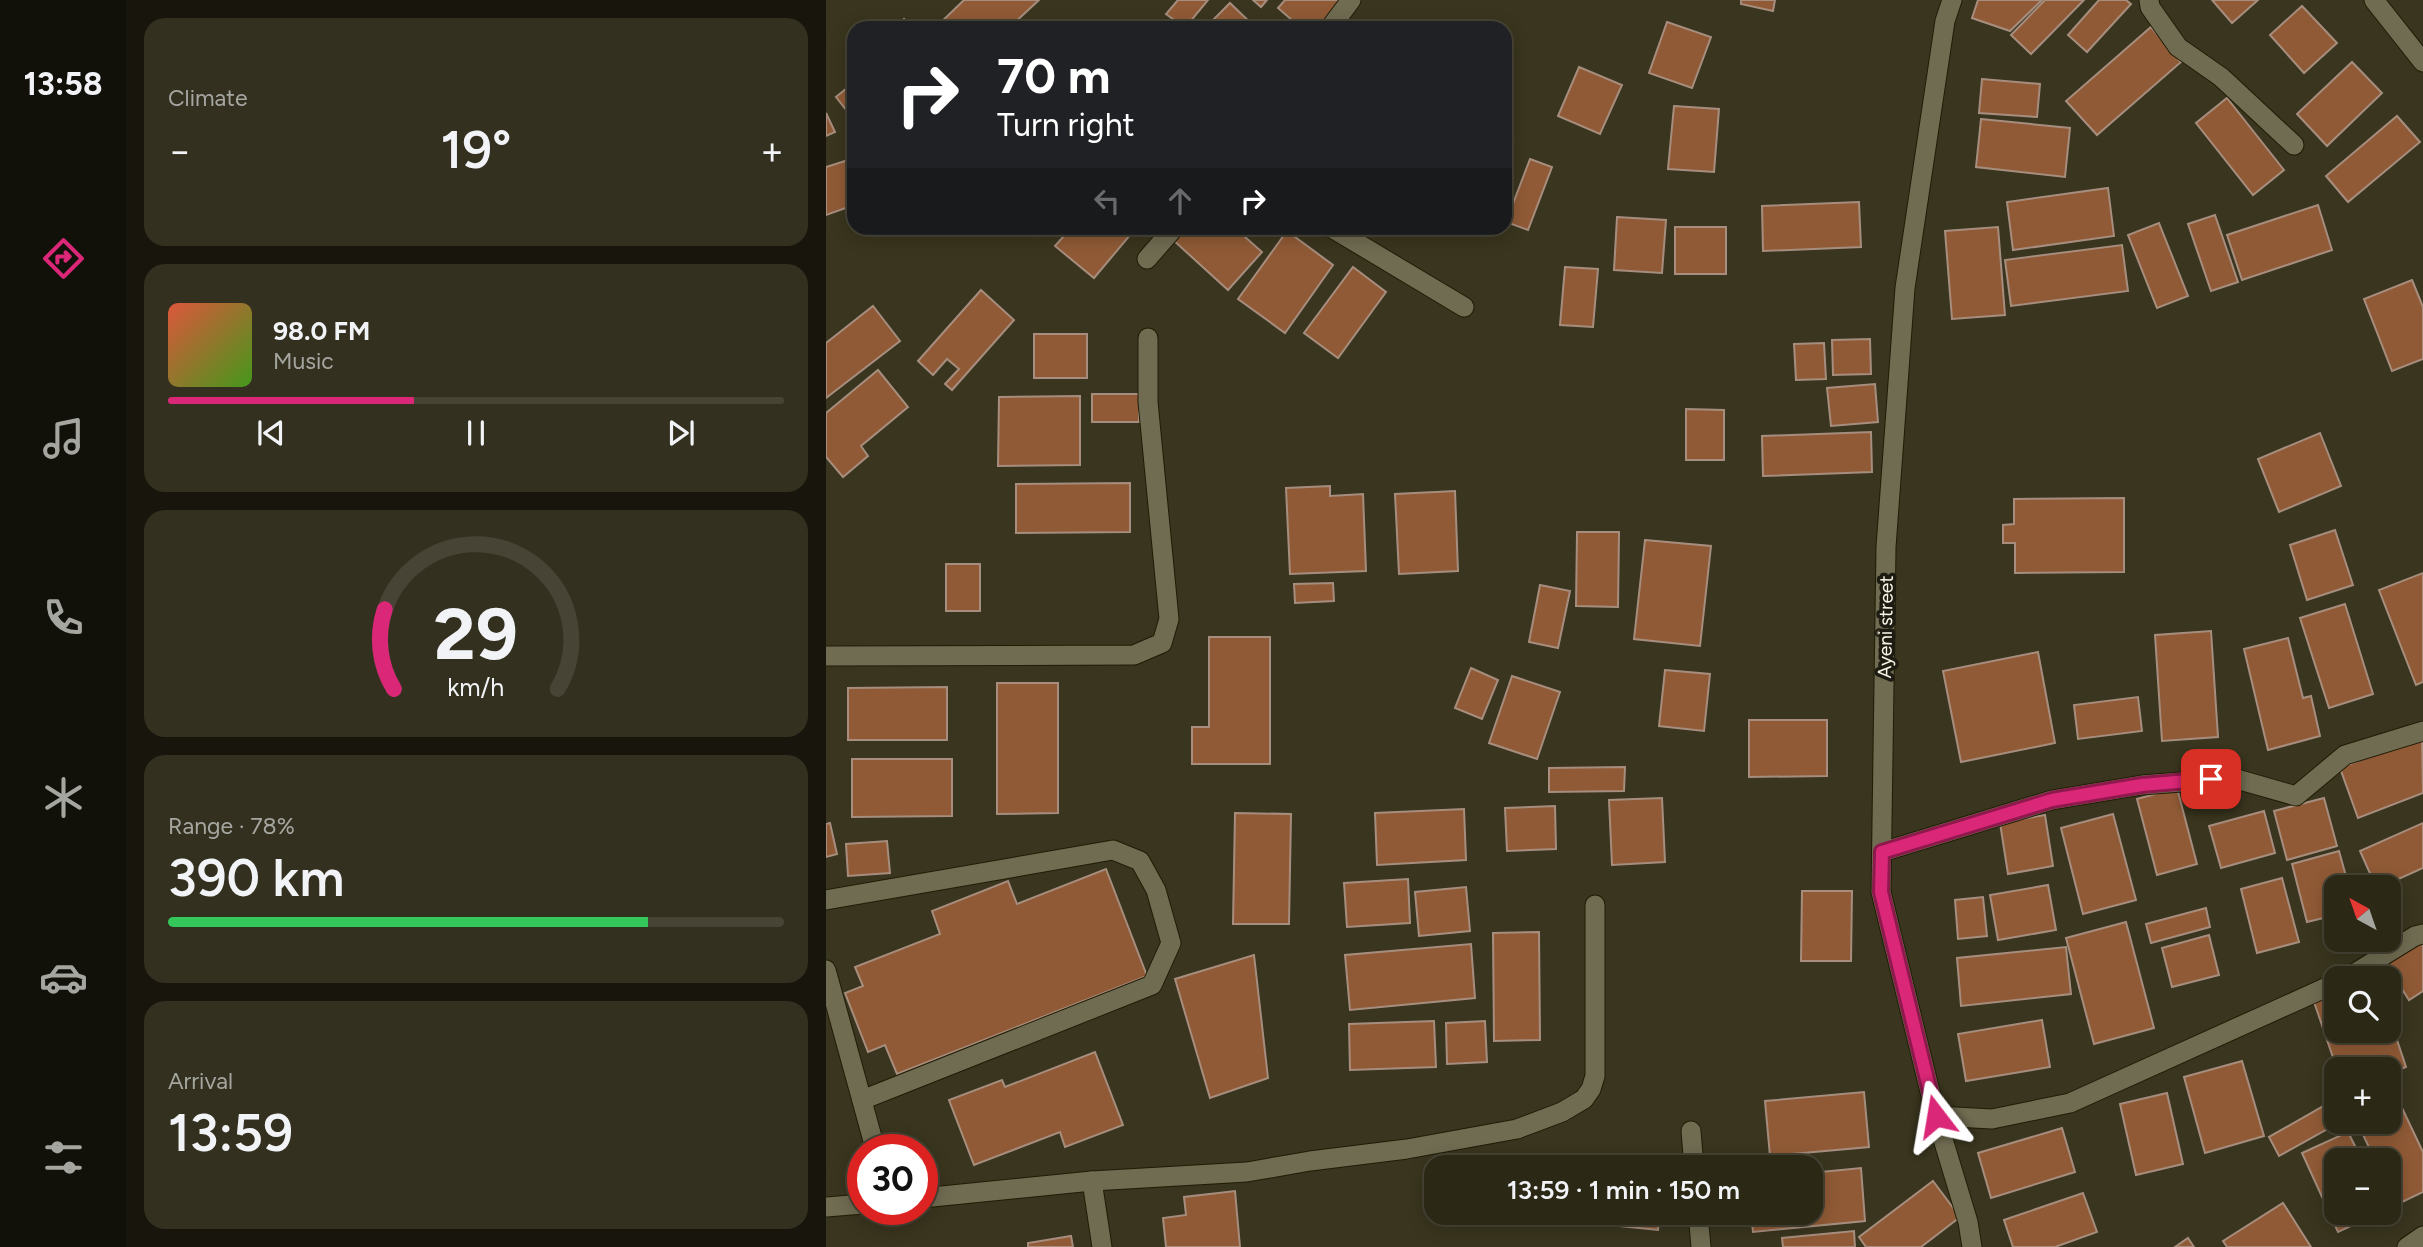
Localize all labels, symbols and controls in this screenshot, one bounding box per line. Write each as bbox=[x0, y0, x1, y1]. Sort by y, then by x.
text: 70 m bbox=[997, 46, 1110, 105]
icon: right bbox=[882, 49, 973, 140]
text: 13:58 bbox=[23, 65, 103, 103]
text: Climate bbox=[168, 84, 247, 112]
text: Turn right bbox=[997, 106, 1135, 144]
text: 19° bbox=[440, 119, 512, 181]
text: − bbox=[168, 128, 192, 174]
text: + bbox=[760, 128, 784, 174]
icon: left bbox=[1088, 182, 1126, 220]
icon: ahead bbox=[1161, 182, 1199, 220]
icon: right bbox=[1234, 182, 1272, 220]
icon: directions bbox=[39, 234, 88, 283]
text: 98.0 FM bbox=[273, 315, 370, 347]
text: Music bbox=[273, 347, 334, 375]
icon: music bbox=[39, 414, 88, 463]
icon: previous bbox=[252, 414, 290, 452]
icon: pause bbox=[457, 414, 495, 452]
icon: next bbox=[662, 414, 700, 452]
street label: Ayeni street bbox=[1873, 575, 1898, 679]
text: 29 bbox=[434, 591, 518, 678]
icon: phone bbox=[39, 593, 88, 642]
text: km/h bbox=[447, 672, 505, 702]
pin bbox=[2181, 749, 2241, 809]
icon: arrive bbox=[2192, 760, 2230, 798]
icon: climate bbox=[39, 773, 88, 822]
text: Range · 78% bbox=[168, 812, 295, 840]
text: 390 km bbox=[168, 847, 344, 909]
north arrow bbox=[2324, 875, 2401, 952]
map controls bbox=[2324, 875, 2401, 1225]
icon: car bbox=[39, 953, 88, 1002]
button: search bbox=[2324, 966, 2401, 1043]
button: + bbox=[2324, 1057, 2401, 1134]
text: Arrival bbox=[168, 1067, 233, 1095]
position arrow bbox=[1899, 1079, 1973, 1153]
text: 13:59 bbox=[168, 1102, 293, 1164]
icon: filters bbox=[39, 1133, 88, 1182]
speed limit sign: 30 bbox=[847, 1134, 938, 1225]
button: − bbox=[2324, 1148, 2401, 1225]
text: 13:59 · 1 min · 150 m bbox=[1507, 1174, 1740, 1206]

